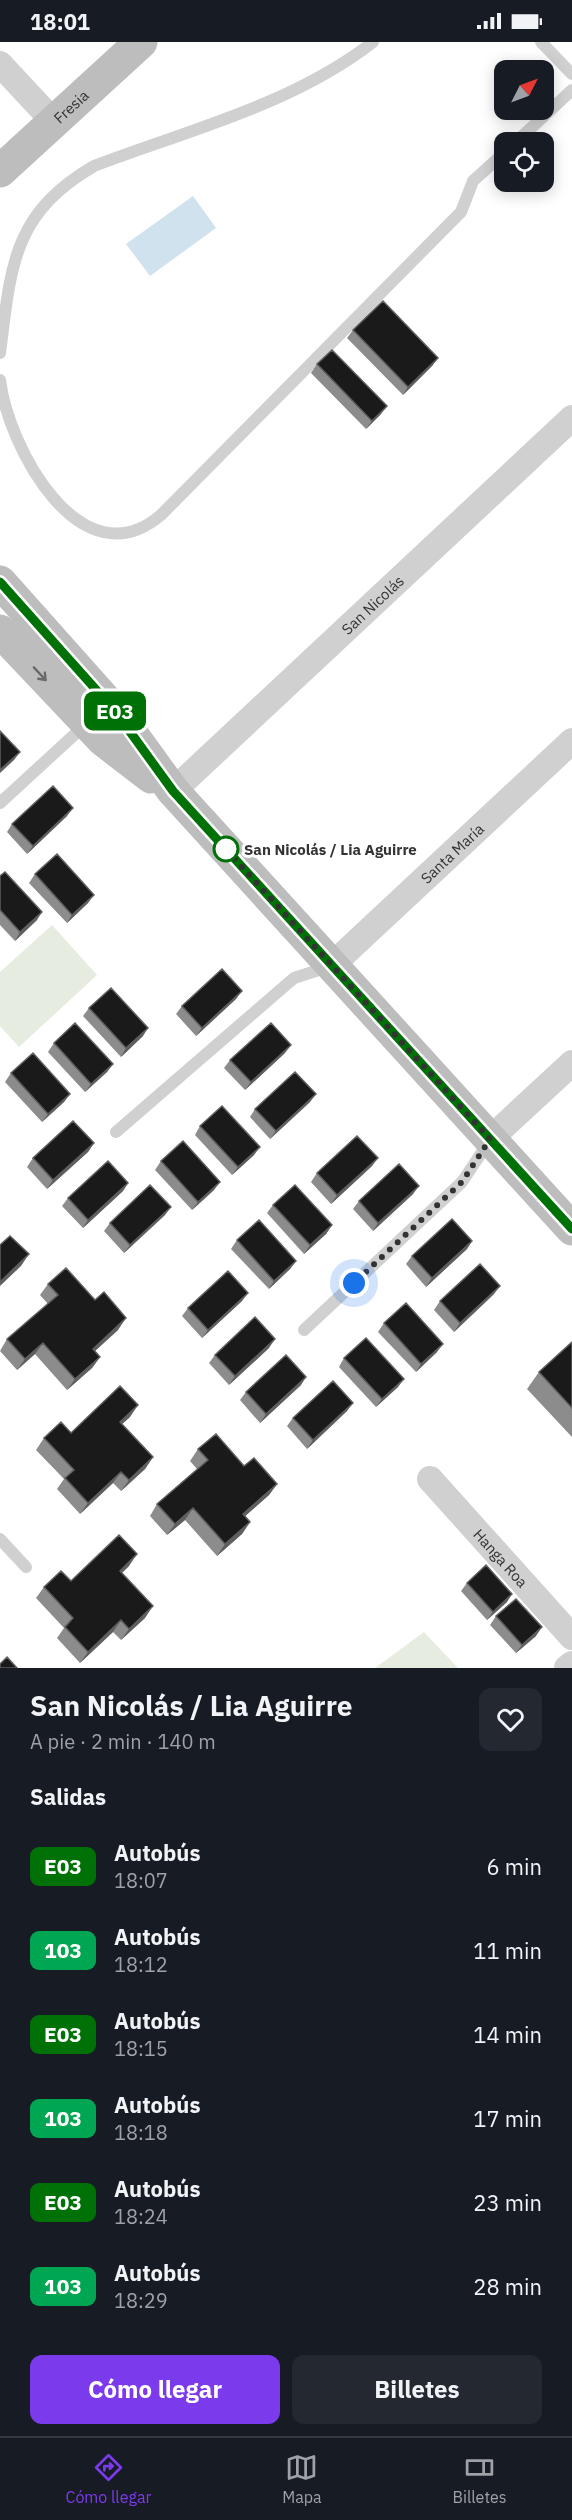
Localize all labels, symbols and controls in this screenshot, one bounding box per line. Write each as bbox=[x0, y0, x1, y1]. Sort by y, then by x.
text: 18:01 bbox=[30, 7, 90, 36]
north arrow bbox=[494, 60, 554, 120]
map controls bbox=[494, 60, 554, 192]
street label: Fresia bbox=[49, 85, 92, 127]
button: locate bbox=[494, 132, 554, 192]
street label: San Nicolás bbox=[337, 571, 408, 638]
one-way arrow bbox=[33, 666, 47, 681]
line badge: E03 bbox=[80, 692, 150, 730]
text: E03 bbox=[96, 697, 134, 725]
street label: Santa María bbox=[416, 819, 487, 887]
marker: San Nicolás / Lia Aguirre bbox=[213, 836, 239, 862]
place label: San Nicolás / Lia Aguirre bbox=[244, 840, 417, 859]
your location bbox=[339, 1268, 369, 1298]
street label: Hanga Roa bbox=[470, 1525, 532, 1591]
text: San Nicolás / Lia Aguirre bbox=[30, 1687, 353, 1724]
button: heart bbox=[479, 1688, 542, 1751]
text: A pie · 2 min · 140 m bbox=[30, 1728, 216, 1755]
text: Salidas bbox=[30, 1782, 106, 1811]
text: Autobús bbox=[114, 1838, 201, 1867]
text: E03 bbox=[44, 1852, 82, 1880]
text: 6 min bbox=[486, 1852, 542, 1881]
text: 18:07 bbox=[114, 1867, 168, 1894]
text: Autobús bbox=[114, 1922, 201, 1951]
text: 103 bbox=[44, 1936, 82, 1964]
text: 11 min bbox=[473, 1936, 542, 1965]
text: 18:12 bbox=[114, 1951, 168, 1978]
text: Autobús bbox=[114, 2006, 201, 2035]
text: E03 bbox=[44, 2020, 82, 2048]
text: 14 min bbox=[473, 2020, 542, 2049]
text: 18:15 bbox=[114, 2035, 168, 2062]
text: Autobús bbox=[114, 2090, 201, 2119]
text: 103 bbox=[44, 2104, 82, 2132]
text: 17 min bbox=[473, 2104, 542, 2133]
text: 18:18 bbox=[114, 2119, 168, 2146]
text: Autobús bbox=[114, 2174, 201, 2203]
text: E03 bbox=[44, 2188, 82, 2216]
text: 23 min bbox=[473, 2188, 542, 2217]
text: 18:24 bbox=[114, 2203, 168, 2230]
text: Autobús bbox=[114, 2258, 201, 2287]
text: 103 bbox=[44, 2272, 82, 2300]
text: 28 min bbox=[473, 2272, 542, 2301]
text: 18:29 bbox=[114, 2287, 168, 2314]
button: Cómo llegar bbox=[30, 2355, 280, 2424]
button: Billetes bbox=[292, 2355, 542, 2424]
tab: Cómo llegar bbox=[65, 2451, 151, 2507]
tab: Mapa bbox=[282, 2451, 322, 2507]
tab: Billetes bbox=[453, 2451, 507, 2507]

